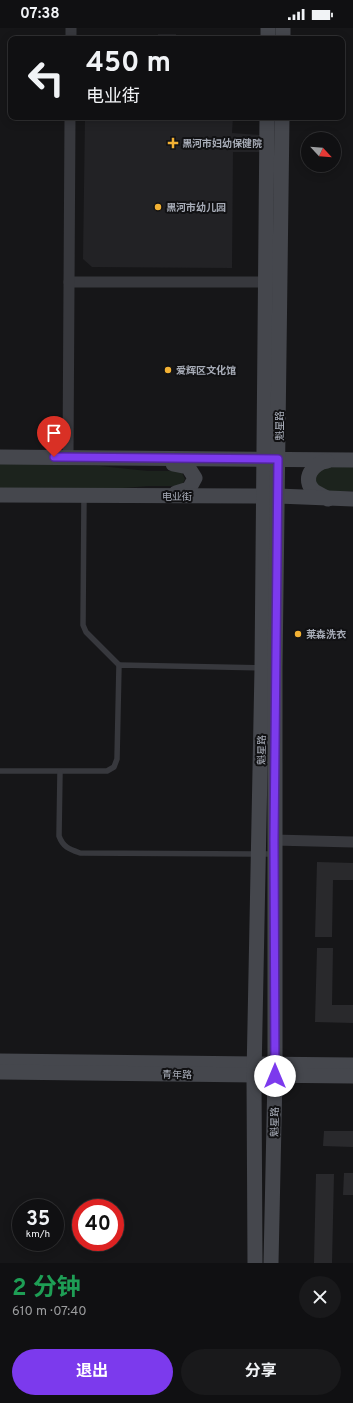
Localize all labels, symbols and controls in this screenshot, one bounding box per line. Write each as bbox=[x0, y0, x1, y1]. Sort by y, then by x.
text: 07:38 bbox=[20, 5, 60, 24]
text: 450 m bbox=[86, 46, 171, 82]
icon: left bbox=[20, 52, 72, 104]
text: 电业街 bbox=[86, 86, 140, 109]
north arrow bbox=[301, 132, 341, 172]
map controls bbox=[301, 132, 341, 172]
marker: 黑河市妇幼保健院 bbox=[167, 137, 179, 149]
place label: 黑河市妇幼保健院 bbox=[182, 137, 262, 151]
place label: 黑河市幼儿园 bbox=[166, 201, 226, 215]
marker: 黑河市幼儿园 bbox=[153, 202, 163, 212]
place label: 爱辉区文化馆 bbox=[176, 364, 236, 378]
marker: 爱辉区文化馆 bbox=[163, 365, 173, 375]
street label: 魁星路 bbox=[274, 411, 287, 441]
pin bbox=[37, 416, 71, 457]
icon: arrive bbox=[43, 422, 65, 444]
street label: 电业街 bbox=[162, 491, 192, 504]
marker: 莱森洗衣 bbox=[293, 629, 303, 639]
place label: 莱森洗衣 bbox=[306, 629, 347, 642]
street label: 魁星路 bbox=[256, 735, 269, 765]
position arrow bbox=[254, 1055, 296, 1097]
street label: 青年路 bbox=[162, 1069, 192, 1082]
street label: 魁星路 bbox=[269, 1107, 282, 1137]
speed limit sign: 40 bbox=[72, 1199, 124, 1251]
text: 35 bbox=[26, 1207, 50, 1233]
text: km/h bbox=[26, 1228, 50, 1241]
text: 2 分钟 bbox=[12, 1274, 81, 1304]
button: close bbox=[299, 1276, 341, 1318]
text: 610 m · 07:40 bbox=[12, 1304, 87, 1320]
button: 退出 bbox=[12, 1349, 173, 1395]
button: 分享 bbox=[181, 1349, 341, 1395]

